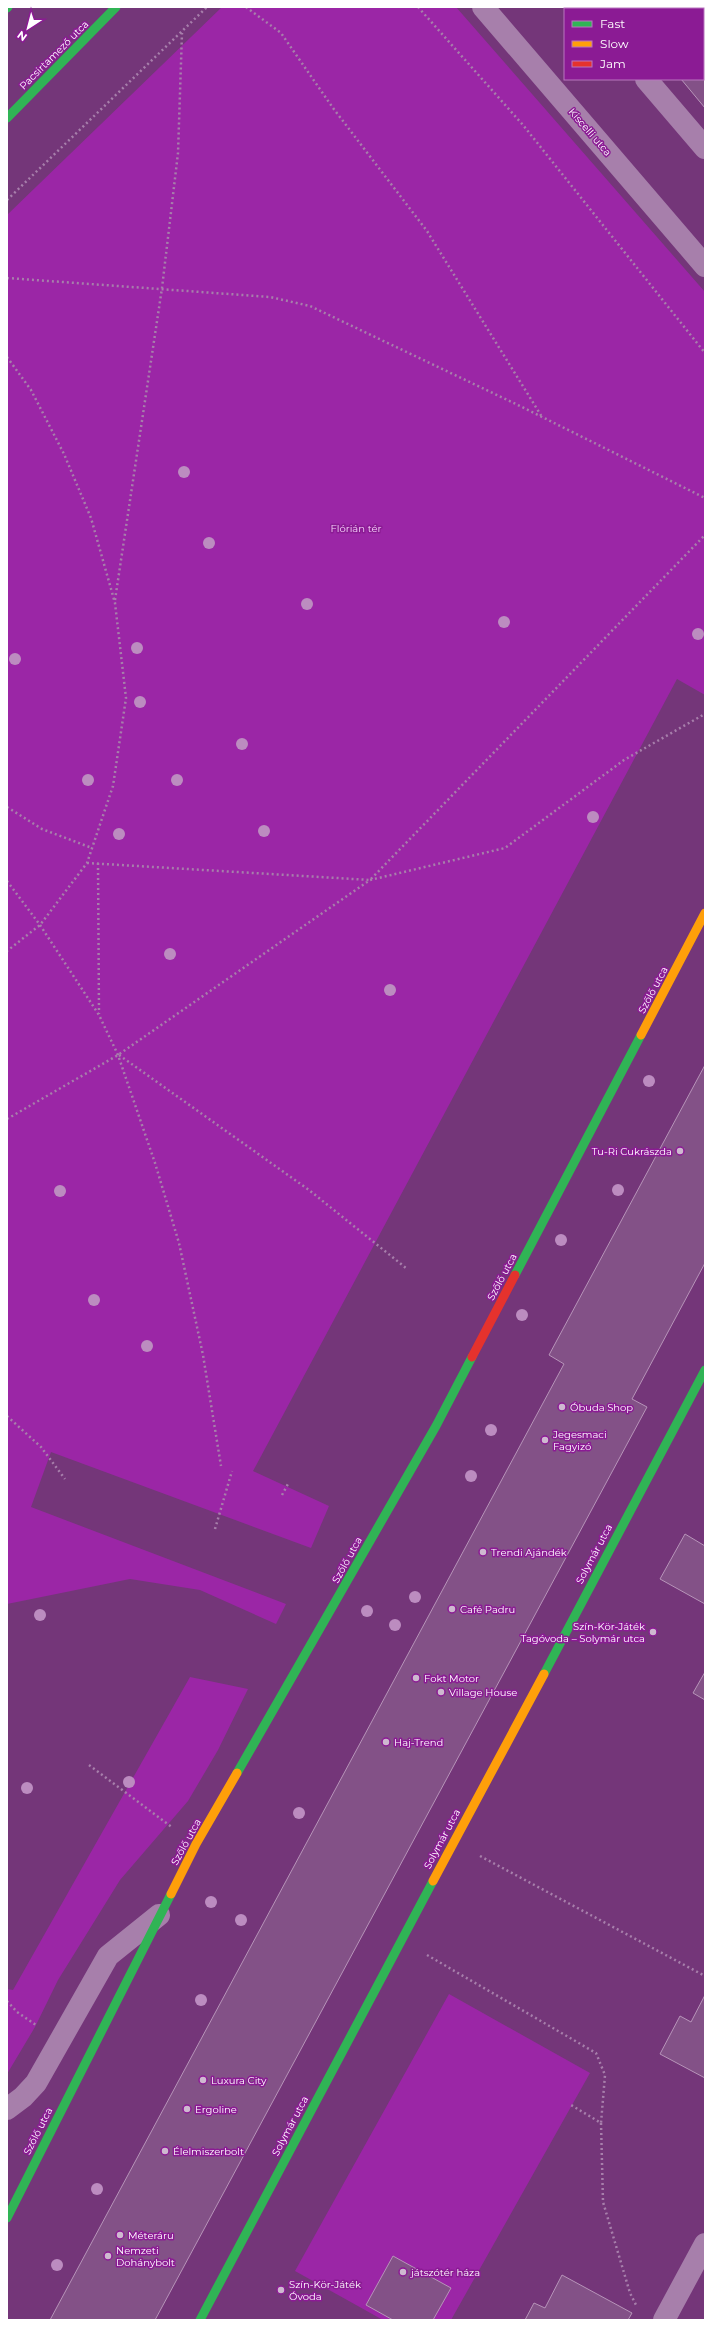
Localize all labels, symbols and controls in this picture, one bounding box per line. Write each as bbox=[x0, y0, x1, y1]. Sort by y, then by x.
north arrow bbox=[8, 8, 48, 48]
legend bbox=[564, 8, 704, 80]
text: Fast bbox=[600, 16, 625, 31]
street label: Pacsirtamező utca bbox=[17, 18, 91, 92]
text: N bbox=[14, 28, 30, 44]
text: Slow bbox=[600, 36, 629, 51]
text: Jam bbox=[599, 56, 626, 71]
street label: Kiscelli utca bbox=[566, 105, 614, 159]
park label: Flórián tér bbox=[330, 522, 382, 535]
street label: Szőlő utca bbox=[635, 964, 671, 1016]
place label: Tu-Ri Cukrászda bbox=[592, 1145, 672, 1158]
marker: Tu-Ri Cukrászda bbox=[675, 1146, 685, 1156]
street label: Szőlő utca bbox=[484, 1251, 520, 1303]
place label: Óbuda Shop bbox=[570, 1401, 633, 1414]
marker: Óbuda Shop bbox=[557, 1402, 567, 1412]
place label: Jegesmaci Fagyizó bbox=[552, 1428, 607, 1453]
marker: Jegesmaci Fagyizó bbox=[540, 1435, 550, 1445]
street label: Solymár utca bbox=[573, 1522, 615, 1586]
street label: Szőlő utca bbox=[329, 1534, 365, 1586]
place label: Trendi Ajándék bbox=[491, 1546, 567, 1559]
marker: Trendi Ajándék bbox=[478, 1547, 488, 1557]
place label: Café Padru bbox=[460, 1603, 515, 1616]
marker: Café Padru bbox=[447, 1604, 457, 1614]
place label: Szín-Kör-Játék Tagóvoda – Solymár utca bbox=[520, 1620, 645, 1645]
marker: Szín-Kör-Játék Tagóvoda – Solymár utca bbox=[648, 1627, 658, 1637]
place label: Fokt Motor bbox=[424, 1672, 479, 1685]
marker: Fokt Motor bbox=[411, 1673, 421, 1683]
place label: Village House bbox=[449, 1686, 517, 1699]
marker: Village House bbox=[436, 1687, 446, 1697]
place label: Haj-Trend bbox=[394, 1736, 443, 1749]
marker: Haj-Trend bbox=[381, 1737, 391, 1747]
street label: Solymár utca bbox=[421, 1807, 463, 1871]
street label: Szőlő utca bbox=[168, 1816, 204, 1868]
place label: Luxura City bbox=[211, 2074, 267, 2087]
marker: Luxura City bbox=[198, 2075, 208, 2085]
street label: Solymár utca bbox=[269, 2094, 311, 2158]
place label: Ergoline bbox=[195, 2103, 237, 2116]
marker: Ergoline bbox=[182, 2104, 192, 2114]
street label: Szőlő utca bbox=[21, 2105, 55, 2157]
place label: Élelmiszerbolt bbox=[173, 2145, 244, 2158]
marker: Élelmiszerbolt bbox=[160, 2146, 170, 2156]
place label: Méteráru bbox=[128, 2229, 174, 2242]
marker: Méteráru bbox=[115, 2230, 125, 2240]
place label: Nemzeti Dohánybolt bbox=[116, 2244, 175, 2269]
marker: Nemzeti Dohánybolt bbox=[103, 2251, 113, 2261]
place label: játszótér háza bbox=[410, 2266, 480, 2279]
marker: játszótér háza bbox=[398, 2267, 408, 2277]
place label: Szín-Kör-Játék Óvoda bbox=[289, 2278, 361, 2303]
marker: Szín-Kör-Játék Óvoda bbox=[276, 2285, 286, 2295]

